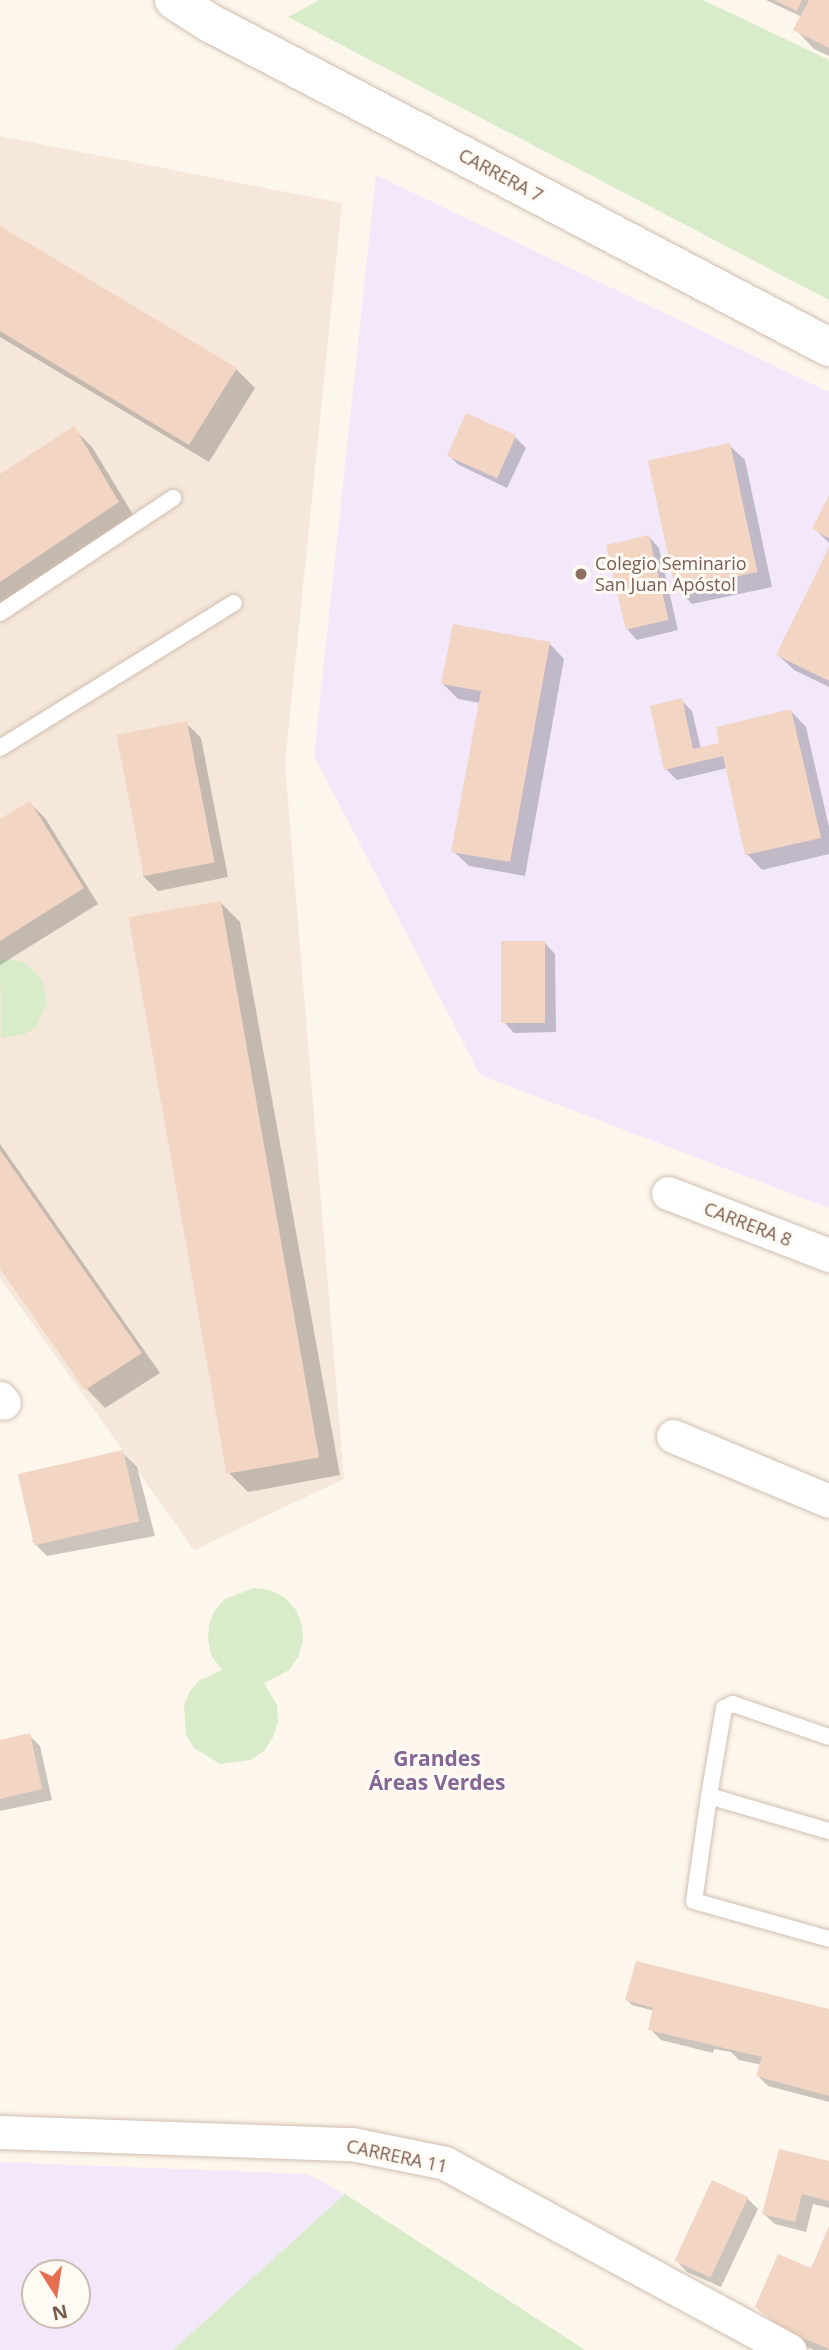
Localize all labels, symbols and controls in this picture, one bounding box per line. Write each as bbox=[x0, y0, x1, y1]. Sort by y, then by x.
street label: CARRERA 7 bbox=[455, 144, 547, 206]
place label: Colegio Seminario San Juan Apóstol bbox=[595, 553, 747, 596]
marker: Colegio Seminario San Juan Apóstol bbox=[573, 566, 589, 582]
street label: CARRERA 8 bbox=[701, 1197, 795, 1251]
district label: Grandes Áreas Verdes bbox=[369, 1745, 505, 1795]
street label: CARRERA 11 bbox=[345, 2135, 449, 2177]
north arrow bbox=[21, 2259, 91, 2329]
text: N bbox=[50, 2298, 70, 2327]

